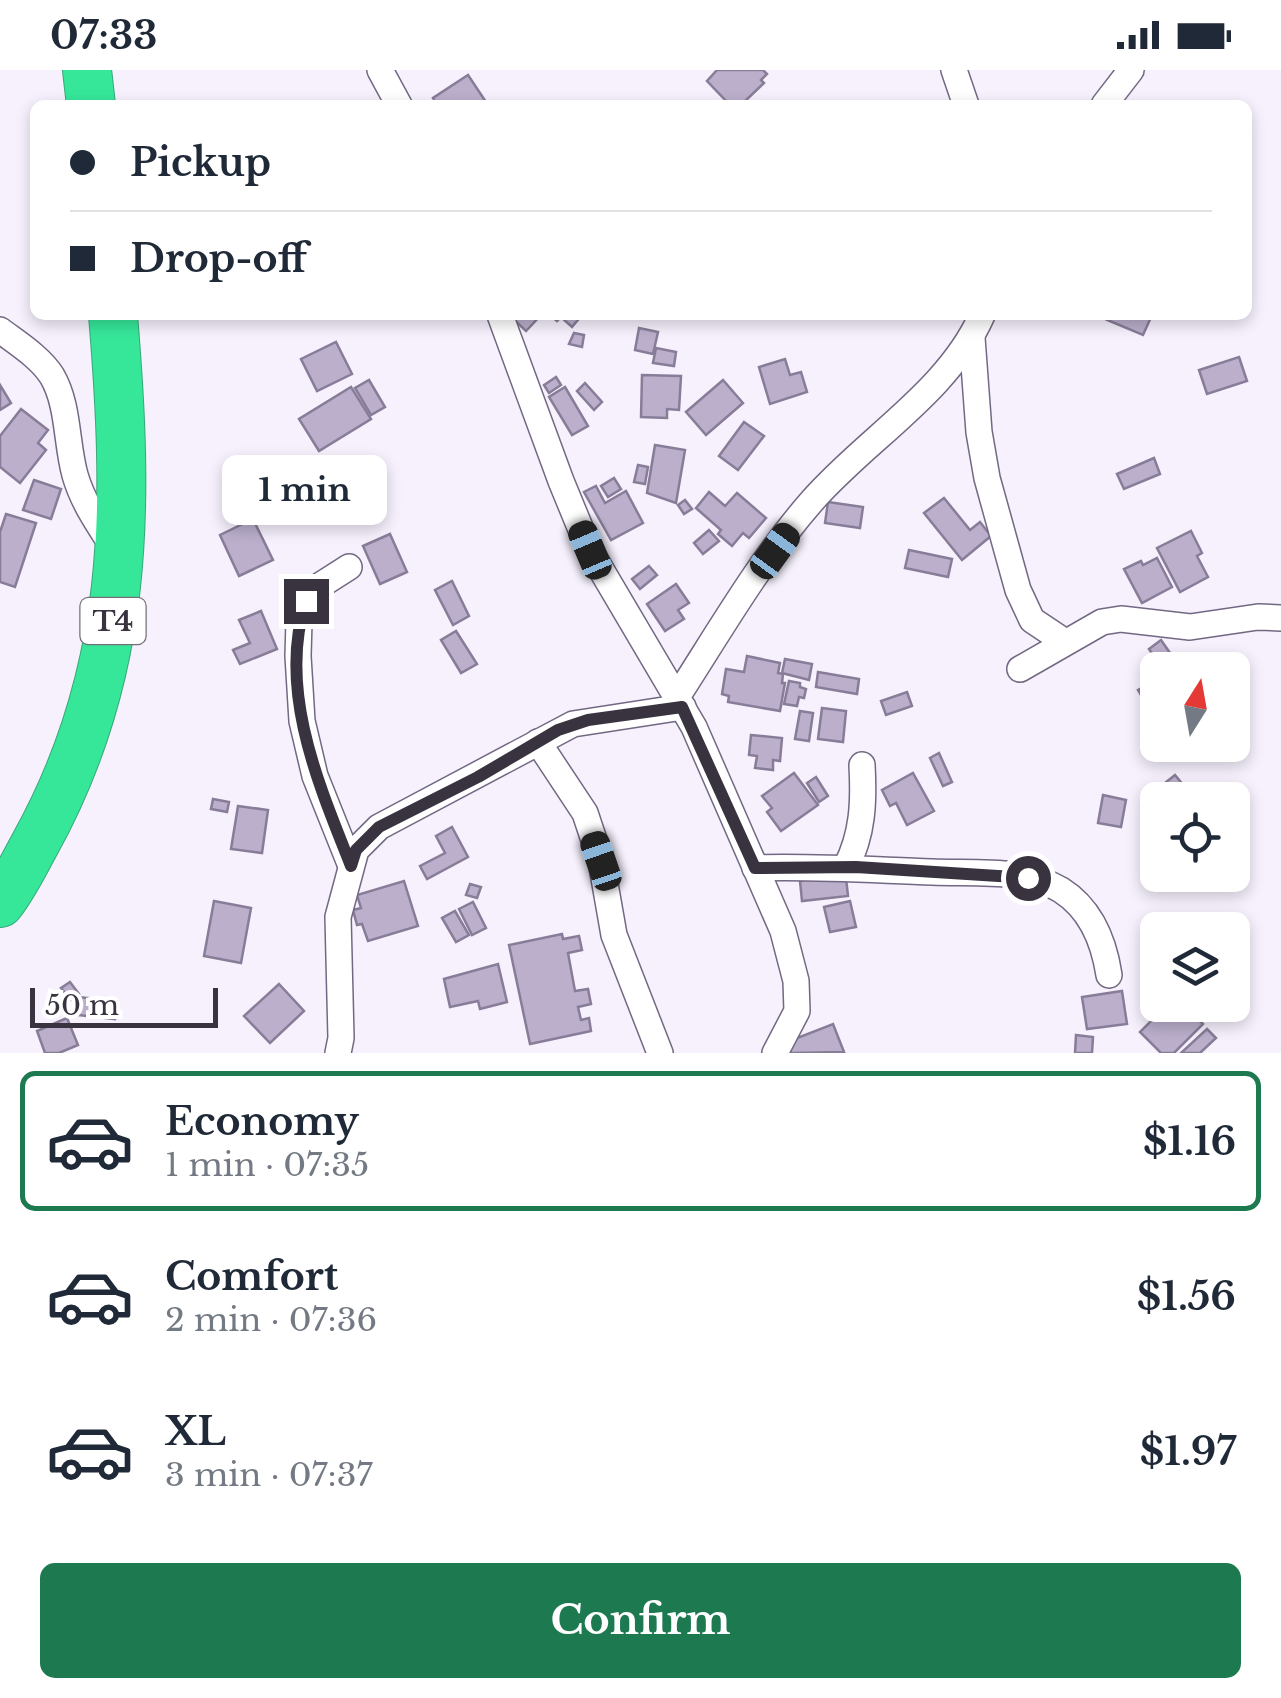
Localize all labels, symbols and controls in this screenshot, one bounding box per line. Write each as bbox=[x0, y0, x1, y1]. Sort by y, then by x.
text: 07:33 bbox=[50, 12, 158, 59]
text: Pickup bbox=[130, 139, 271, 186]
text: Drop-off bbox=[130, 235, 307, 282]
callout: 1 min bbox=[224, 456, 388, 526]
text: 1 min bbox=[258, 470, 351, 510]
car bbox=[564, 517, 616, 583]
car bbox=[745, 518, 805, 584]
route end bbox=[284, 579, 329, 624]
road number: T4 bbox=[80, 598, 146, 644]
north arrow bbox=[1140, 652, 1250, 762]
map controls bbox=[1140, 652, 1250, 1022]
button: locate bbox=[1140, 782, 1250, 892]
car bbox=[577, 828, 625, 894]
route start bbox=[1006, 856, 1051, 901]
button: layers bbox=[1140, 912, 1250, 1022]
scale bar bbox=[30, 983, 218, 1028]
text: 50 m bbox=[45, 988, 119, 1023]
icon: car bbox=[45, 1096, 135, 1186]
text: Economy bbox=[165, 1098, 359, 1145]
text: $1.16 bbox=[1143, 1118, 1236, 1165]
text: 1 min · 07:35 bbox=[165, 1145, 369, 1185]
icon: car bbox=[45, 1251, 135, 1341]
text: Comfort bbox=[165, 1253, 338, 1300]
text: $1.56 bbox=[1137, 1273, 1236, 1320]
text: 2 min · 07:36 bbox=[165, 1300, 377, 1340]
icon: car bbox=[45, 1406, 135, 1496]
text: XL bbox=[165, 1408, 226, 1455]
text: $1.97 bbox=[1140, 1428, 1236, 1475]
text: 3 min · 07:37 bbox=[165, 1455, 373, 1495]
button: Confirm bbox=[40, 1563, 1241, 1678]

